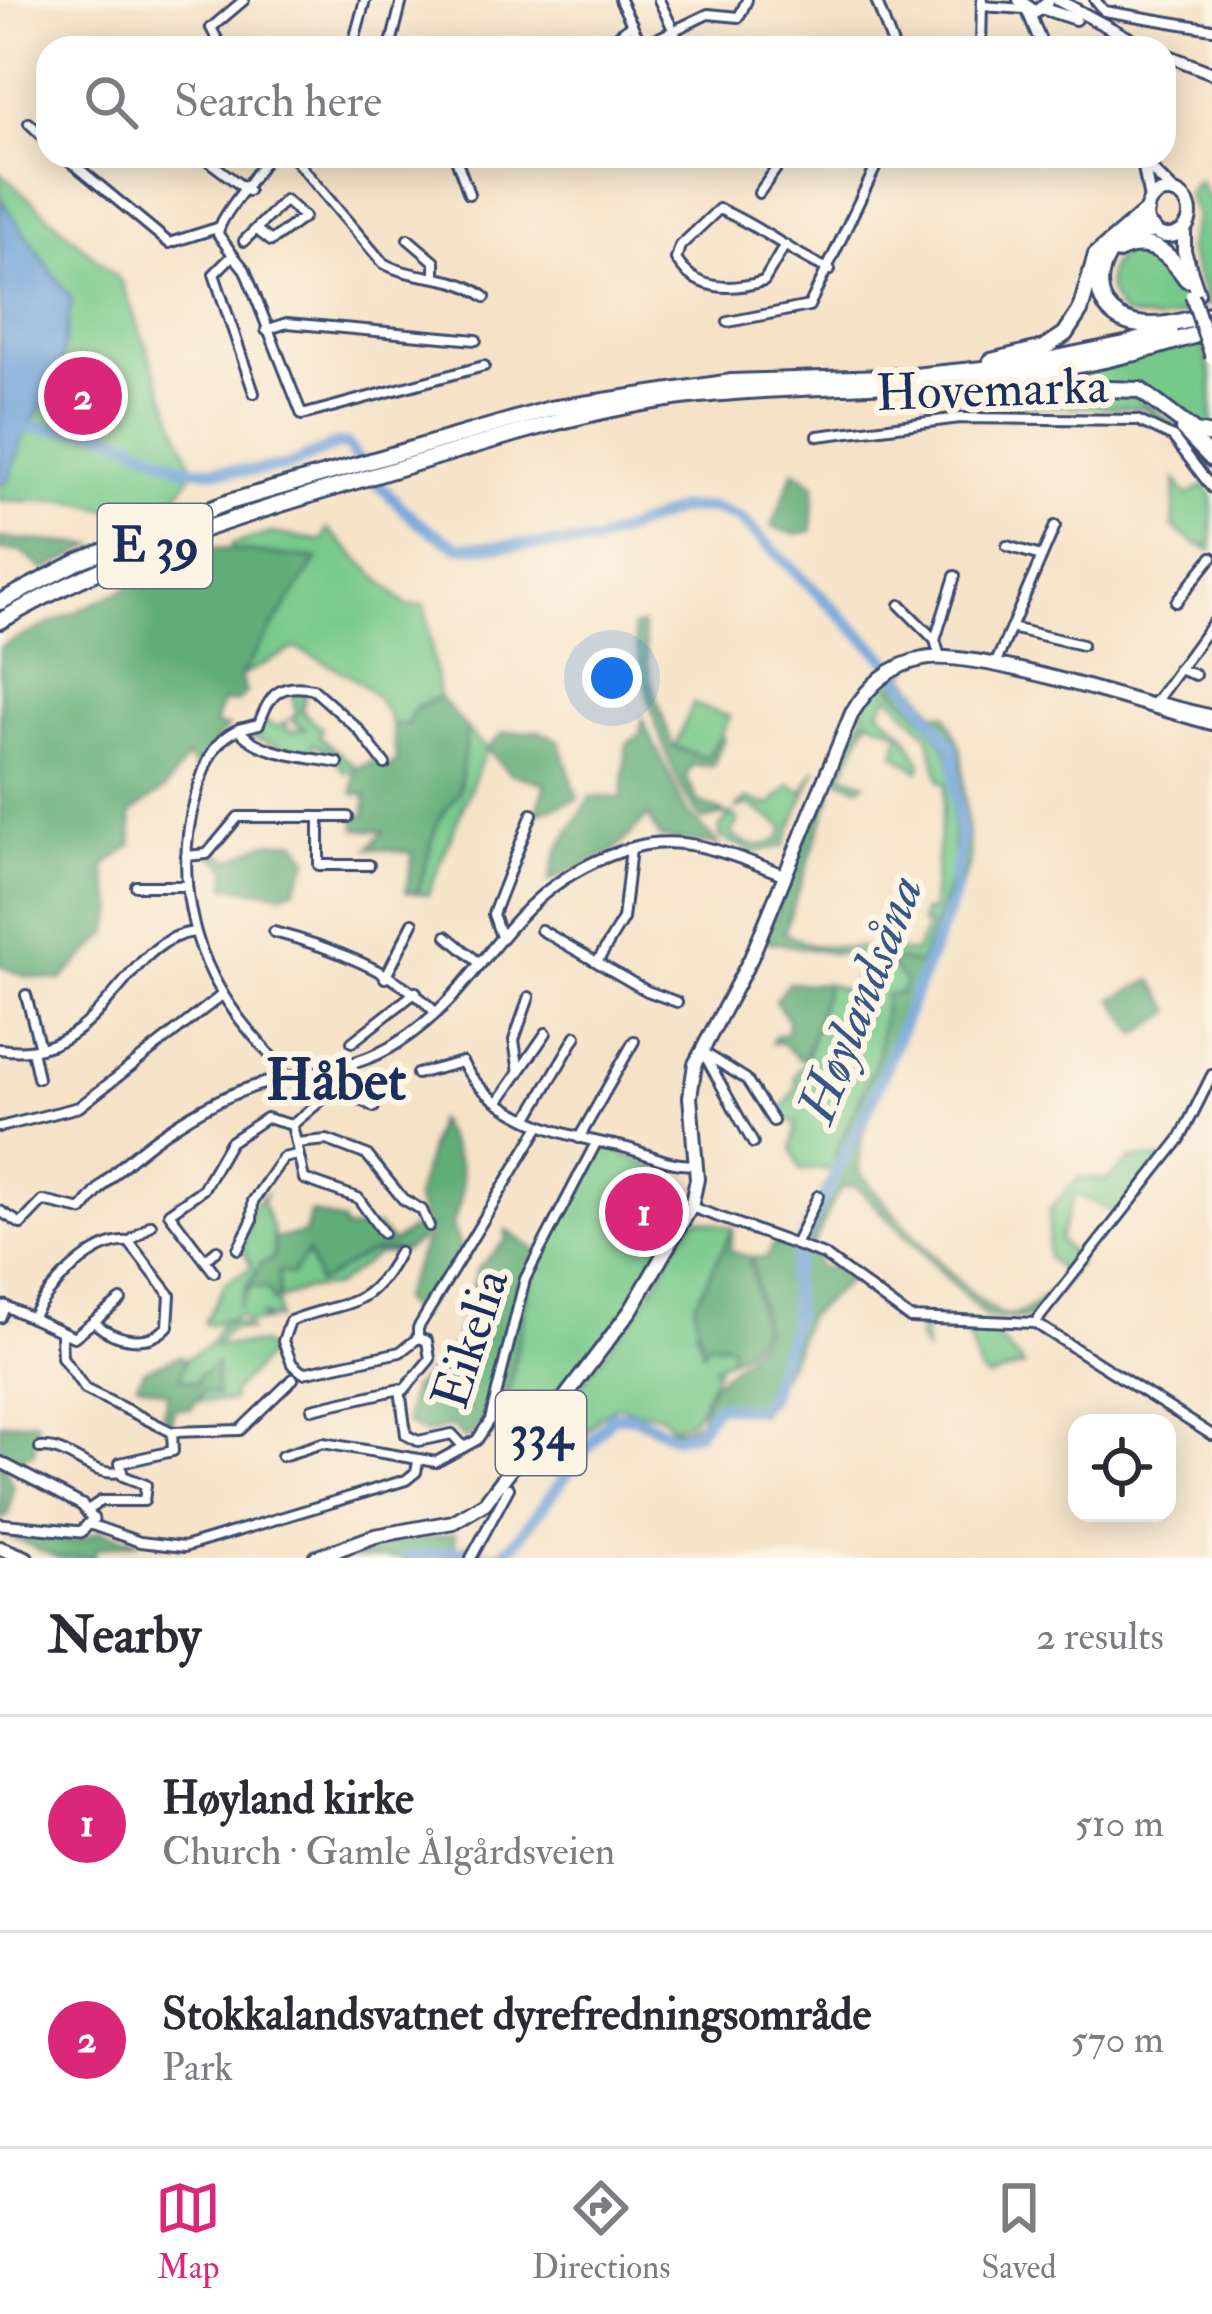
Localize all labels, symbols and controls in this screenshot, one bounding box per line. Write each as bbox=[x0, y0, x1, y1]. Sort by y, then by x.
search box bbox=[36, 36, 1176, 168]
icon: search bbox=[78, 69, 144, 135]
text: Search here bbox=[174, 74, 382, 130]
pin: 2 bbox=[44, 351, 122, 441]
street label: Hovemarka bbox=[875, 354, 1110, 426]
road number: E 39 bbox=[98, 504, 212, 588]
your location bbox=[582, 648, 642, 708]
water label: Høylandsåna bbox=[782, 866, 939, 1135]
district label: Håbet bbox=[266, 1045, 407, 1117]
pin: 1 bbox=[605, 1167, 683, 1257]
street label: Eikelia bbox=[418, 1260, 524, 1417]
road number: 334 bbox=[496, 1391, 586, 1475]
map controls bbox=[1068, 1414, 1176, 1522]
button: locate bbox=[1068, 1414, 1176, 1522]
text: Nearby bbox=[48, 1604, 201, 1668]
text: 2 results bbox=[1036, 1612, 1164, 1661]
text: Høyland kirke bbox=[162, 1771, 414, 1827]
text: 1 bbox=[80, 1799, 94, 1848]
text: 510 m bbox=[1075, 1799, 1164, 1848]
text: Church · Gamle Ålgårdsveien bbox=[162, 1827, 615, 1876]
text: Stokkalandsvatnet dyrefredningsområde bbox=[162, 1987, 871, 2043]
text: 2 bbox=[77, 2015, 97, 2064]
text: 570 m bbox=[1071, 2015, 1164, 2064]
text: Park bbox=[162, 2043, 233, 2092]
tab: Map bbox=[155, 2175, 221, 2288]
tab: Directions bbox=[532, 2175, 671, 2288]
tab: Saved bbox=[981, 2175, 1057, 2288]

